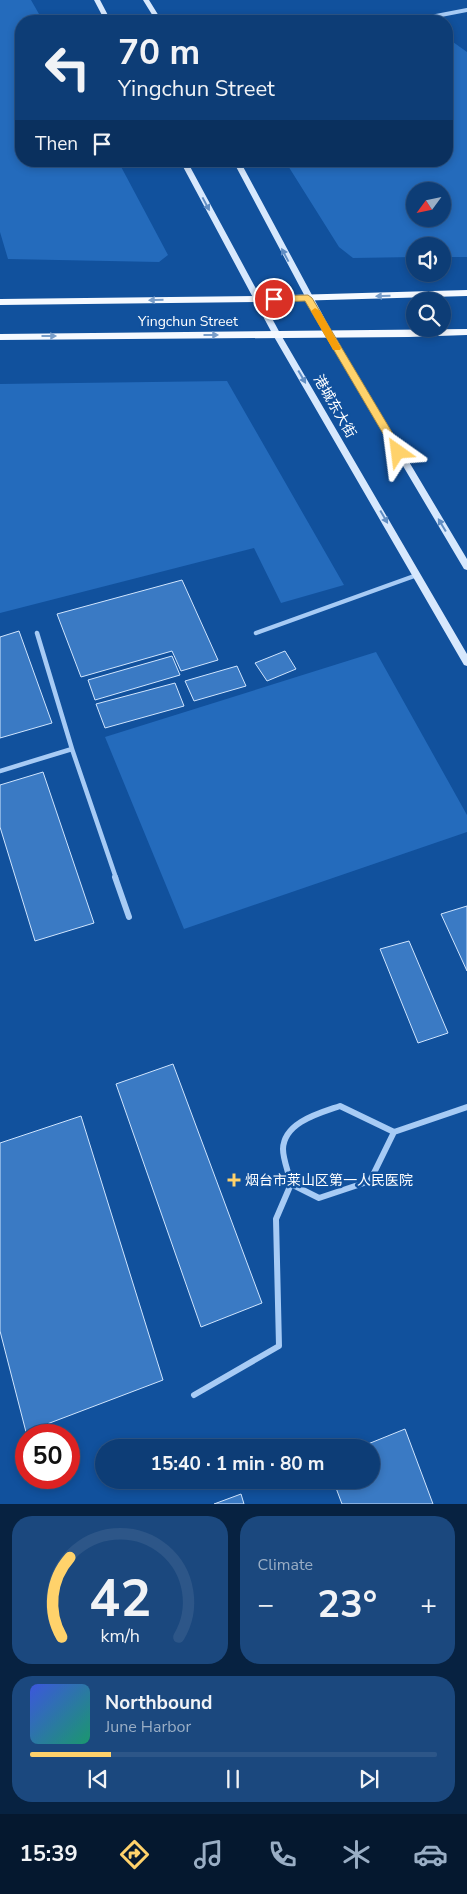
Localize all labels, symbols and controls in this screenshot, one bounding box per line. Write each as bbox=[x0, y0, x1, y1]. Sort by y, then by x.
text: 70 m bbox=[118, 29, 200, 76]
icon: left bbox=[35, 35, 100, 100]
text: Yingchun Street bbox=[118, 74, 275, 104]
icon: arrive bbox=[88, 130, 116, 158]
text: Then bbox=[35, 131, 78, 157]
north arrow bbox=[406, 182, 451, 228]
map controls bbox=[406, 182, 451, 337]
one-way arrow bbox=[202, 197, 211, 211]
button: sound bbox=[406, 237, 451, 282]
one-way arrow bbox=[281, 247, 289, 262]
pin bbox=[253, 278, 295, 320]
icon: arrive bbox=[260, 285, 288, 313]
one-way arrow bbox=[375, 292, 391, 300]
button: search bbox=[406, 292, 451, 337]
one-way arrow bbox=[148, 296, 164, 304]
street label: Yingchun Street bbox=[137, 312, 238, 331]
one-way arrow bbox=[203, 331, 219, 339]
one-way arrow bbox=[41, 332, 57, 340]
one-way arrow bbox=[297, 370, 306, 383]
street label: 港城东大街 bbox=[309, 371, 360, 441]
position arrow bbox=[371, 425, 423, 477]
one-way arrow bbox=[379, 510, 388, 523]
one-way arrow bbox=[438, 518, 447, 531]
place label: 烟台市莱山区第一人民医院 bbox=[245, 1171, 413, 1190]
marker: 烟台市莱山区第一人民医院 bbox=[227, 1173, 241, 1187]
speed limit sign: 50 bbox=[15, 1424, 80, 1489]
text: 15:40 · 1 min · 80 m bbox=[150, 1451, 325, 1477]
text: Climate bbox=[258, 1554, 313, 1576]
text: 42 bbox=[89, 1563, 151, 1634]
text: 23° bbox=[317, 1579, 377, 1630]
text: − bbox=[258, 1586, 274, 1624]
text: + bbox=[420, 1586, 437, 1624]
text: km/h bbox=[100, 1624, 139, 1648]
text: Northbound bbox=[105, 1690, 212, 1716]
text: June Harbor bbox=[105, 1716, 191, 1738]
icon: previous bbox=[84, 1765, 112, 1793]
icon: pause bbox=[219, 1765, 247, 1793]
icon: next bbox=[355, 1765, 383, 1793]
icon: directions bbox=[117, 1837, 152, 1872]
icon: music bbox=[191, 1837, 226, 1872]
icon: phone bbox=[265, 1837, 300, 1872]
icon: climate bbox=[339, 1837, 374, 1872]
icon: car bbox=[413, 1837, 448, 1872]
text: 15:39 bbox=[19, 1839, 78, 1869]

